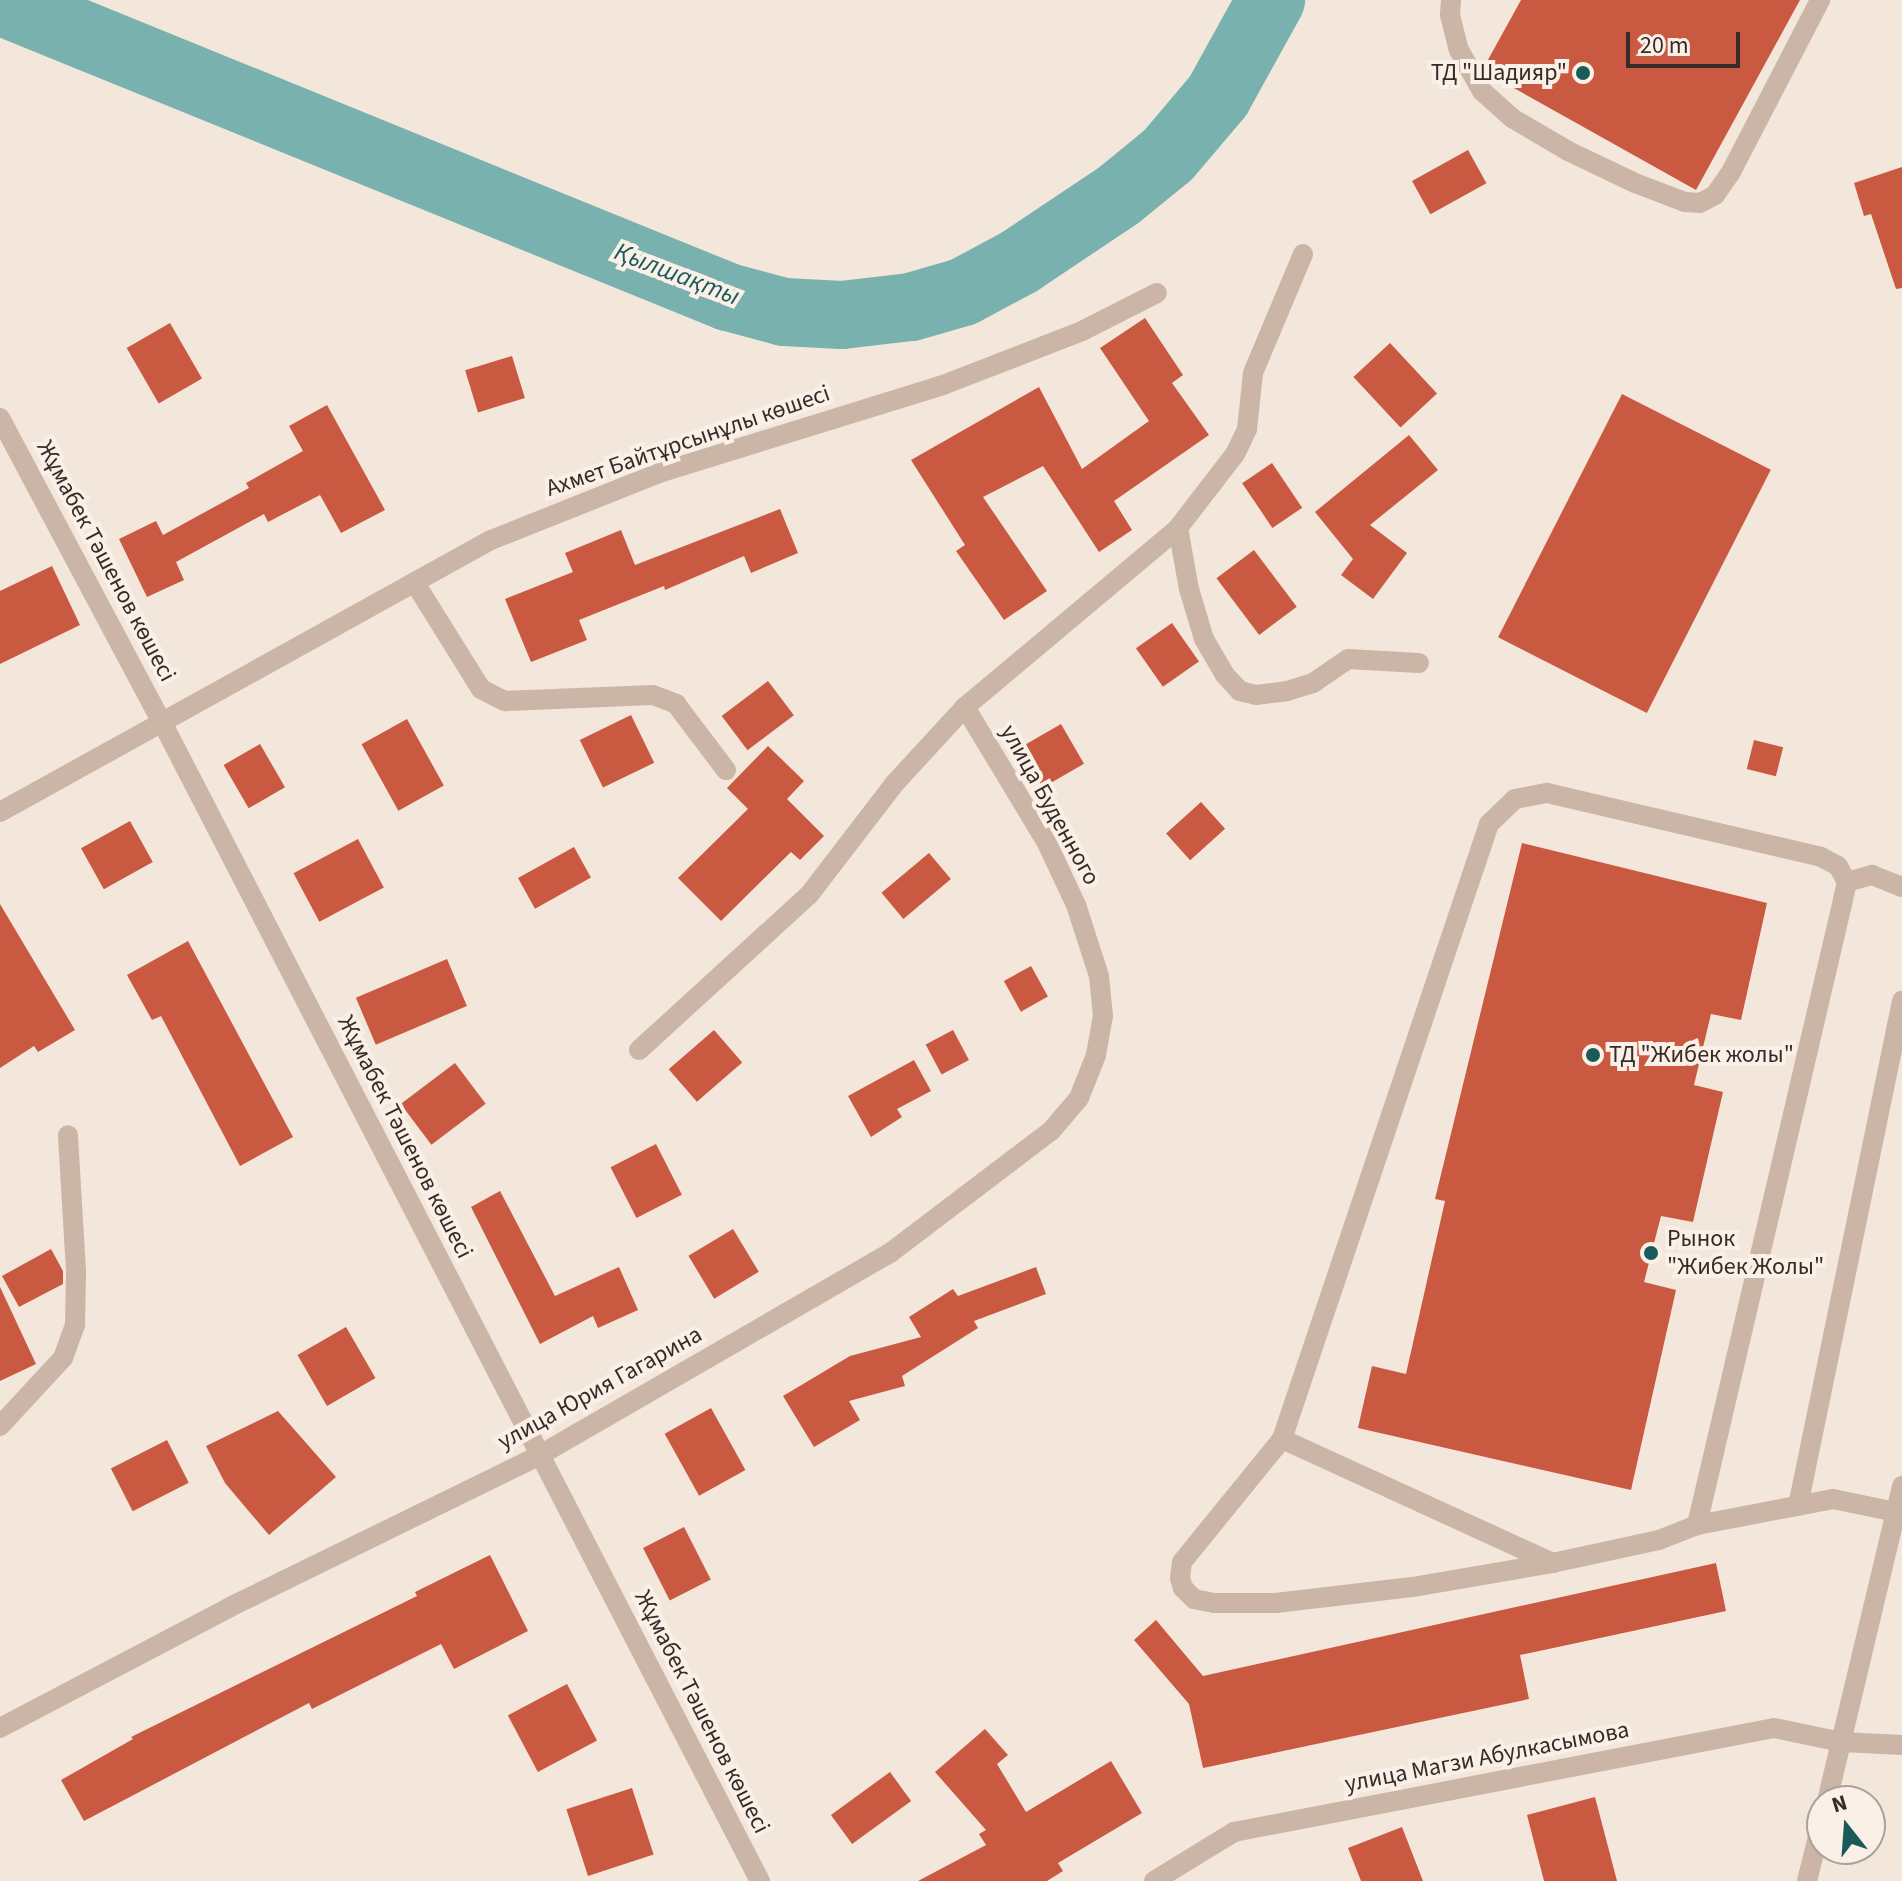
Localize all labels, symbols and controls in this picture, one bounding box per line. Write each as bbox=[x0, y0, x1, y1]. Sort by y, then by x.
scale bar bbox=[1630, 16, 1744, 66]
text: 20 m bbox=[1640, 28, 1689, 63]
place label: ТД "Шадияр" bbox=[1431, 59, 1567, 87]
marker: ТД "Шадияр" bbox=[1574, 64, 1592, 82]
water label: Қылшақты bbox=[610, 236, 744, 312]
street label: Ахмет Байтұрсынұлы көшесі bbox=[542, 379, 834, 503]
street label: Жұмабек Тәшенов көшесі bbox=[30, 435, 182, 687]
street label: улица Буденного bbox=[994, 720, 1106, 890]
street label: Жұмабек Тәшенов көшесі bbox=[331, 1011, 479, 1263]
place label: ТД "Жибек жолы" bbox=[1609, 1041, 1794, 1069]
marker: ТД "Жибек жолы" bbox=[1584, 1046, 1602, 1064]
place label: Рынок "Жибек Жолы" bbox=[1667, 1225, 1824, 1281]
marker: Рынок "Жибек Жолы" bbox=[1642, 1244, 1660, 1262]
street label: улица Юрия Гагарина bbox=[493, 1320, 707, 1456]
street label: Жұмабек Тәшенов көшесі bbox=[628, 1586, 776, 1838]
street label: улица Магзи Абулкасымова bbox=[1342, 1715, 1632, 1799]
north arrow bbox=[1806, 1785, 1886, 1865]
text: N bbox=[1828, 1787, 1851, 1821]

